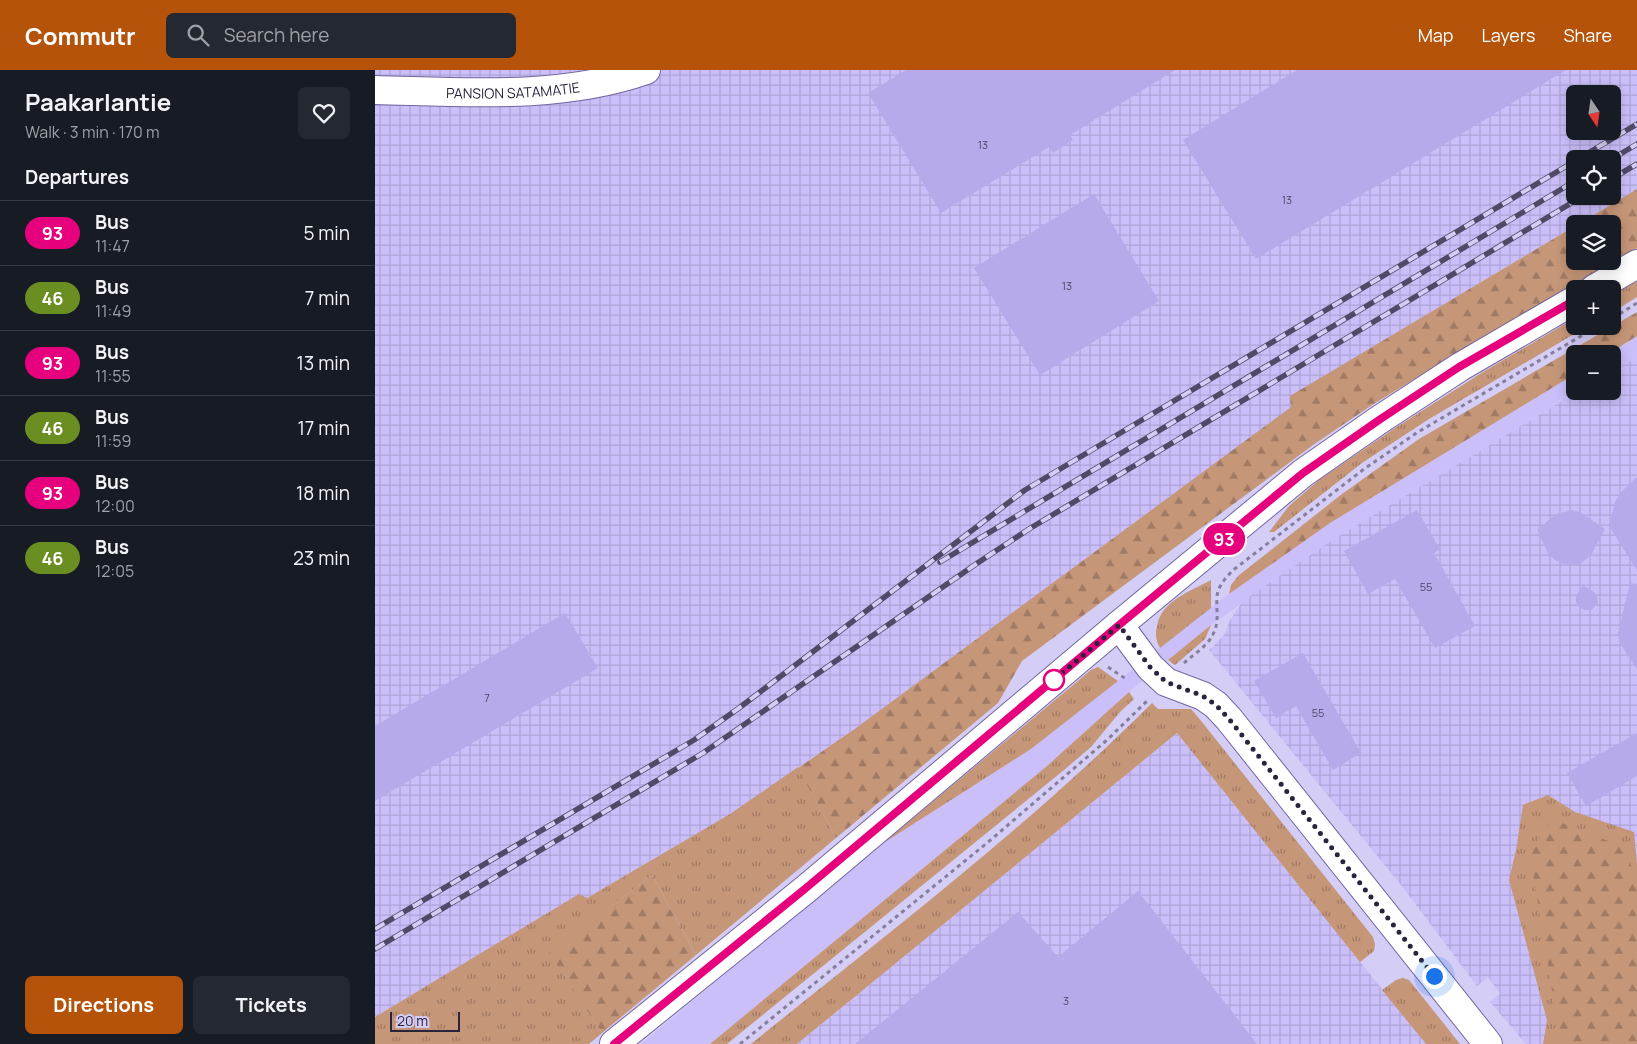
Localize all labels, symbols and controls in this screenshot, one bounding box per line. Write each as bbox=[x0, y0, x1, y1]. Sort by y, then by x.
search box bbox=[166, 13, 516, 58]
text: Commutr bbox=[25, 19, 136, 52]
icon: search bbox=[184, 21, 212, 49]
text: Search here bbox=[224, 22, 329, 48]
text: Map bbox=[1418, 23, 1453, 47]
text: Layers bbox=[1481, 23, 1535, 47]
text: Share bbox=[1563, 23, 1612, 47]
street label: PANSION SATAMATIE bbox=[446, 77, 581, 102]
text: Paakarlantie bbox=[25, 85, 171, 118]
north arrow bbox=[1566, 85, 1621, 140]
map controls bbox=[1566, 85, 1621, 400]
button: heart bbox=[298, 87, 350, 139]
text: Walk · 3 min · 170 m bbox=[25, 121, 160, 143]
house number: 13 bbox=[978, 137, 988, 152]
button: locate bbox=[1566, 150, 1621, 205]
text: Departures bbox=[25, 164, 129, 190]
house number: 13 bbox=[1282, 192, 1292, 207]
text: Bus bbox=[95, 209, 129, 235]
button: layers bbox=[1566, 215, 1621, 270]
text: 5 min bbox=[303, 220, 350, 246]
text: 93 bbox=[42, 221, 63, 245]
text: 11:47 bbox=[95, 235, 130, 257]
text: Bus bbox=[95, 274, 129, 300]
house number: 13 bbox=[1062, 278, 1072, 293]
button: + bbox=[1566, 280, 1621, 335]
text: 7 min bbox=[305, 285, 350, 311]
text: 46 bbox=[41, 286, 64, 310]
text: 11:49 bbox=[95, 300, 131, 322]
text: Bus bbox=[95, 339, 129, 365]
button: − bbox=[1566, 345, 1621, 400]
text: 13 min bbox=[296, 350, 350, 376]
text: 93 bbox=[42, 351, 63, 375]
text: 11:55 bbox=[95, 365, 131, 387]
text: Bus bbox=[95, 404, 129, 430]
text: 17 min bbox=[297, 415, 350, 441]
text: 46 bbox=[41, 416, 64, 440]
text: 11:59 bbox=[95, 430, 131, 452]
text: Bus bbox=[95, 469, 129, 495]
text: 18 min bbox=[296, 480, 350, 506]
text: 93 bbox=[42, 481, 63, 505]
text: 12:00 bbox=[95, 495, 135, 517]
line badge: 93 bbox=[1201, 523, 1247, 555]
text: 93 bbox=[1213, 527, 1235, 551]
text: Bus bbox=[95, 534, 129, 560]
text: 23 min bbox=[293, 545, 350, 571]
text: 46 bbox=[41, 546, 64, 570]
text: 12:05 bbox=[95, 560, 134, 582]
house number: 55 bbox=[1420, 579, 1432, 594]
unlabelled marker bbox=[1043, 669, 1065, 691]
house number: 7 bbox=[484, 690, 490, 705]
house number: 55 bbox=[1312, 705, 1324, 720]
your location bbox=[1422, 964, 1447, 989]
button: Directions bbox=[25, 976, 183, 1034]
button: Tickets bbox=[193, 976, 350, 1034]
house number: 3 bbox=[1063, 993, 1069, 1008]
scale bar bbox=[390, 1009, 460, 1032]
text: 20 m bbox=[397, 1011, 428, 1030]

